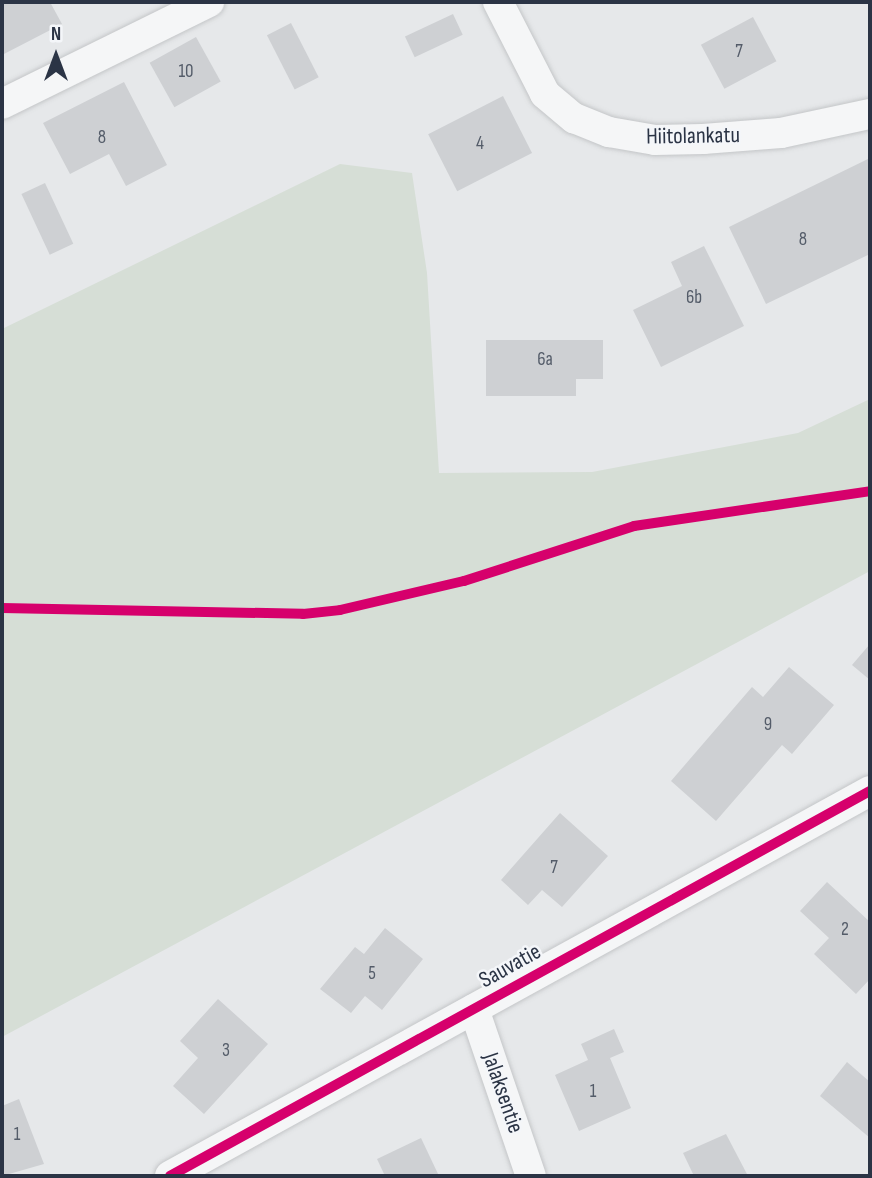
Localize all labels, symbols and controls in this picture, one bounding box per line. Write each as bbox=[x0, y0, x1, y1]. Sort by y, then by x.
north arrow bbox=[21, 21, 91, 91]
text: N bbox=[51, 23, 61, 46]
house number: 7 bbox=[735, 41, 743, 63]
house number: 10 bbox=[178, 61, 194, 83]
street label: Hiitolankatu bbox=[646, 121, 740, 151]
house number: 8 bbox=[98, 127, 106, 149]
house number: 4 bbox=[476, 133, 484, 155]
house number: 8 bbox=[799, 229, 807, 251]
house number: 6b bbox=[686, 287, 702, 309]
house number: 6a bbox=[537, 349, 553, 371]
house number: 9 bbox=[764, 714, 772, 736]
house number: 7 bbox=[550, 857, 558, 879]
house number: 2 bbox=[841, 919, 849, 941]
street label: Sauvatie bbox=[474, 938, 546, 994]
house number: 5 bbox=[368, 963, 376, 985]
house number: 3 bbox=[222, 1040, 230, 1062]
street label: Jalaksentie bbox=[476, 1049, 530, 1137]
house number: 1 bbox=[590, 1081, 596, 1103]
house number: 1 bbox=[14, 1124, 20, 1146]

